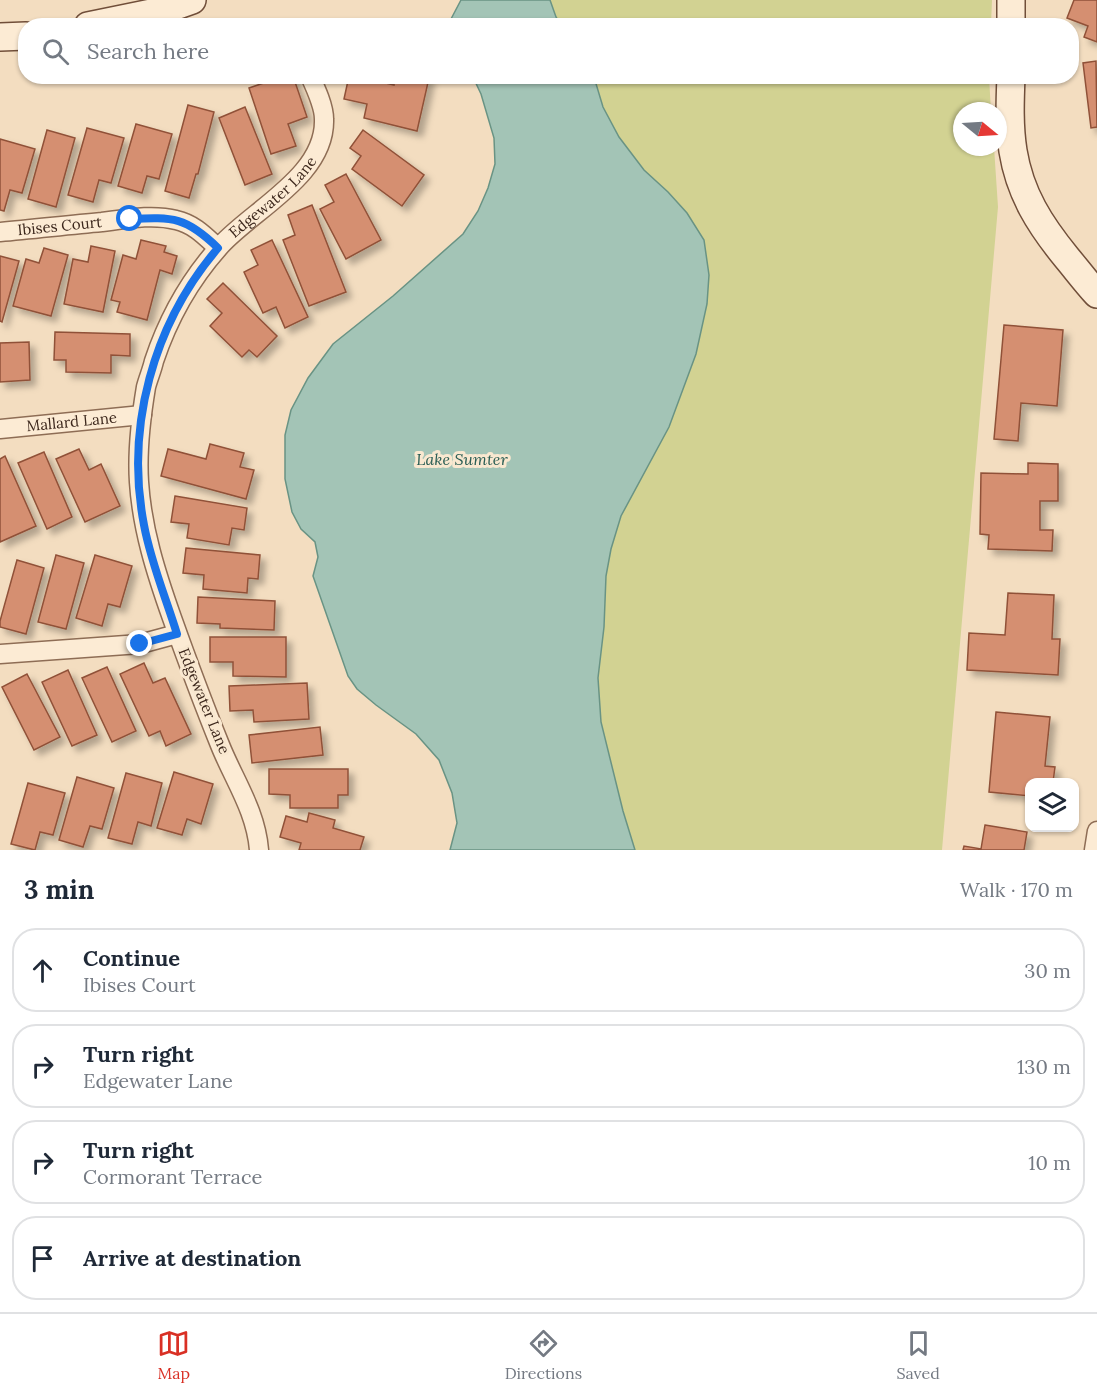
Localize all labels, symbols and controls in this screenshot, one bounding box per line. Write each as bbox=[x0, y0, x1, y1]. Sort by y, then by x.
search box bbox=[18, 18, 1079, 84]
icon: search bbox=[39, 35, 72, 68]
text: Search here bbox=[87, 37, 209, 65]
north arrow bbox=[953, 102, 1007, 156]
street label: Edgewater Lane bbox=[225, 153, 320, 242]
route start bbox=[116, 205, 142, 231]
street label: Ibises Court bbox=[17, 212, 103, 239]
street label: Mallard Lane bbox=[25, 408, 118, 435]
water label: Lake Sumter bbox=[416, 449, 508, 469]
route end bbox=[126, 630, 152, 656]
street label: Edgewater Lane bbox=[175, 645, 234, 757]
map controls bbox=[1025, 778, 1079, 832]
button: layers bbox=[1025, 778, 1079, 832]
text: 3 min bbox=[24, 873, 94, 906]
text: Walk · 170 m bbox=[960, 877, 1073, 902]
text: Continue bbox=[83, 944, 180, 972]
icon: ahead bbox=[26, 954, 59, 987]
text: 30 m bbox=[1024, 958, 1071, 983]
text: Ibises Court bbox=[83, 972, 196, 997]
text: Turn right bbox=[83, 1040, 194, 1068]
icon: right bbox=[26, 1050, 59, 1083]
text: 130 m bbox=[1017, 1054, 1071, 1079]
text: Edgewater Lane bbox=[83, 1068, 233, 1093]
text: Turn right bbox=[83, 1136, 194, 1164]
icon: right bbox=[26, 1146, 59, 1179]
text: 10 m bbox=[1028, 1150, 1071, 1175]
text: Cormorant Terrace bbox=[83, 1164, 262, 1189]
icon: arrive bbox=[26, 1242, 59, 1275]
text: Arrive at destination bbox=[83, 1244, 301, 1272]
tab: Map bbox=[157, 1327, 190, 1383]
tab: Directions bbox=[505, 1327, 582, 1383]
tab: Saved bbox=[896, 1327, 940, 1383]

